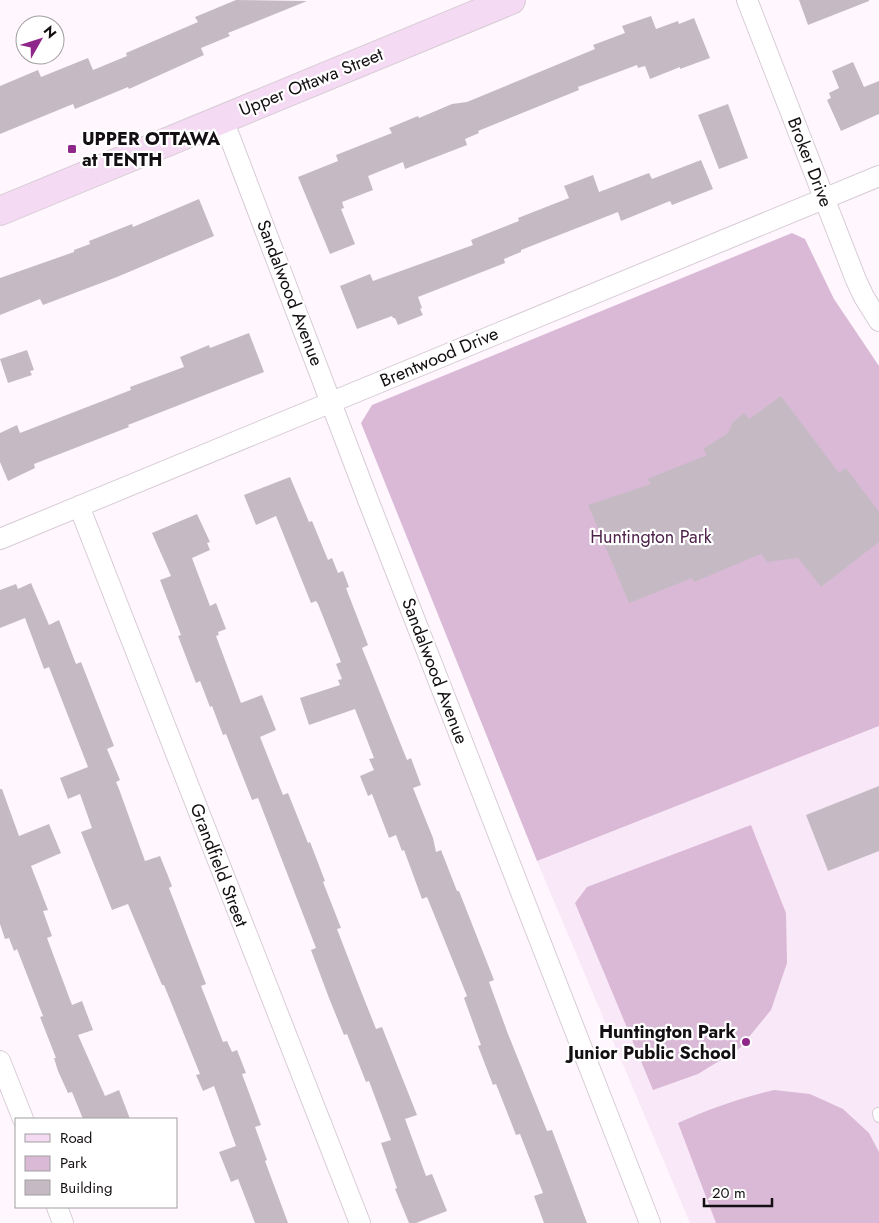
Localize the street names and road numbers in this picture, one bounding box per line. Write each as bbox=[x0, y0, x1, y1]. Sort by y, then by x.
street label: Upper Ottawa Street bbox=[235, 41, 388, 123]
street label: Broker Drive bbox=[781, 113, 839, 211]
street label: Sandalwood Avenue bbox=[250, 216, 330, 370]
street label: Brentwood Drive bbox=[376, 320, 502, 394]
street label: Sandalwood Avenue bbox=[395, 594, 475, 748]
street label: Grandfield Street bbox=[184, 799, 255, 931]

